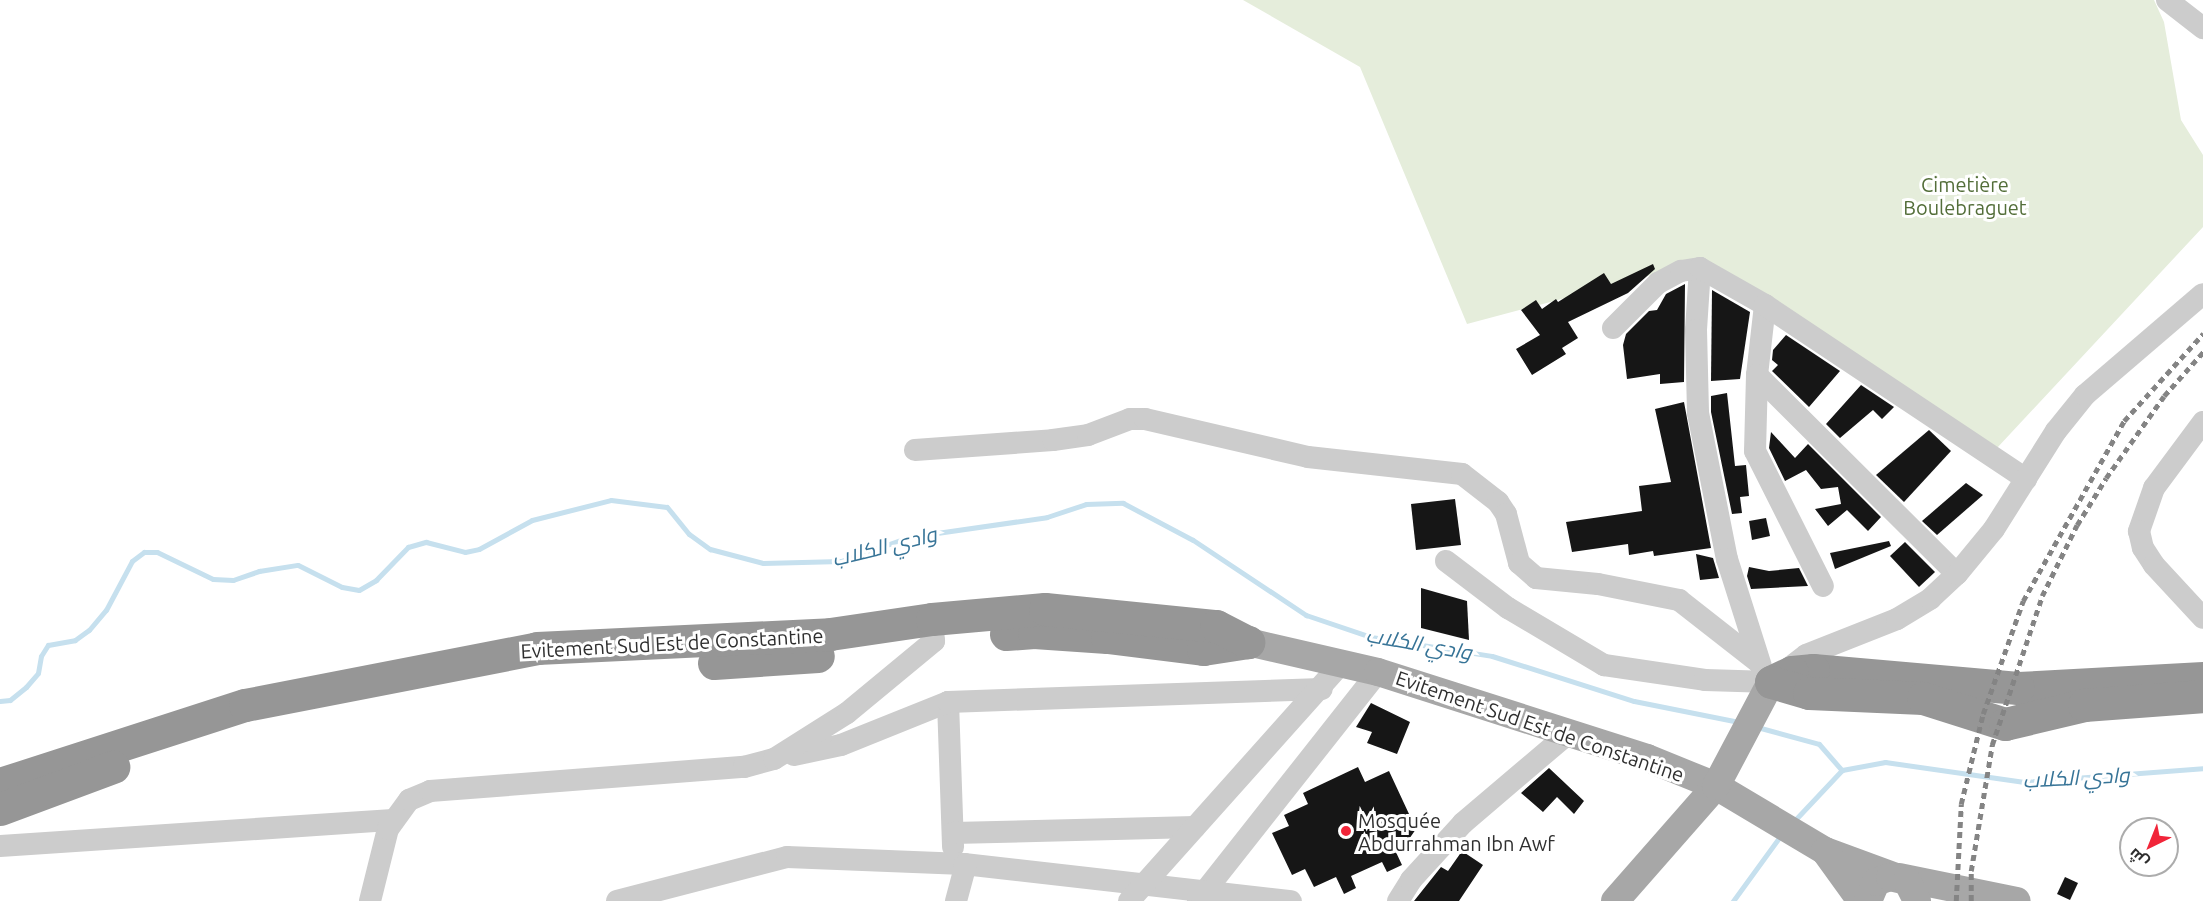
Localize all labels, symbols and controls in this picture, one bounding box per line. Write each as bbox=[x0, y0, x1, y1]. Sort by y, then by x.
park label: Cimetière Boulebraguet bbox=[1903, 172, 2027, 219]
water label: وادي الكلاب bbox=[829, 521, 939, 571]
water label: وادي الكلاب bbox=[1364, 621, 1474, 665]
street label: Evitement Sud Est de Constantine bbox=[520, 623, 824, 663]
street label: Evitement Sud Est de Constantine bbox=[1393, 665, 1687, 787]
water label: وادي الكلاب bbox=[2022, 762, 2130, 792]
place label: Mosquée Abdurrahman Ibn Awf bbox=[1358, 808, 1555, 855]
north arrow bbox=[2119, 817, 2179, 877]
marker: Mosquée Abdurrahman Ibn Awf bbox=[1339, 824, 1353, 838]
text: ش bbox=[2124, 845, 2152, 872]

